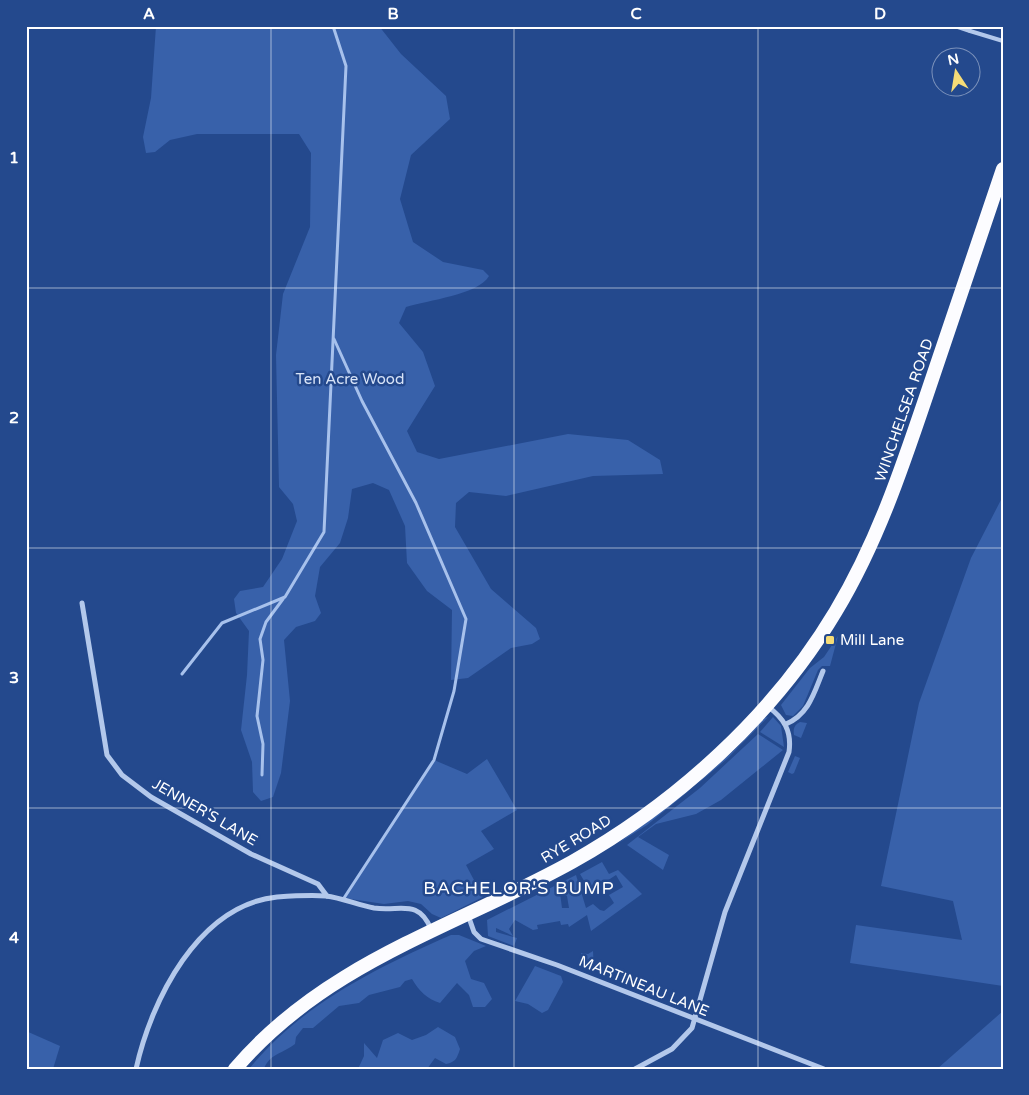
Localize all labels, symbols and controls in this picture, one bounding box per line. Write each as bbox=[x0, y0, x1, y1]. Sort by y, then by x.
text: A bbox=[143, 4, 155, 24]
text: B bbox=[387, 4, 399, 24]
text: C bbox=[630, 4, 642, 24]
text: D bbox=[874, 4, 886, 24]
north arrow bbox=[932, 48, 982, 98]
text: N bbox=[946, 50, 961, 69]
text: 1 bbox=[9, 148, 19, 168]
street label: WINCHELSEA ROAD bbox=[871, 336, 937, 484]
park label: Ten Acre Wood bbox=[296, 370, 404, 388]
text: 2 bbox=[9, 408, 19, 428]
place label: Mill Lane bbox=[840, 631, 904, 649]
marker: Mill Lane bbox=[824, 634, 836, 646]
text: 3 bbox=[9, 668, 19, 688]
street label: JENNER'S LANE bbox=[149, 775, 261, 849]
street label: RYE ROAD bbox=[538, 811, 614, 867]
district label: BACHELOR'S BUMP bbox=[423, 877, 615, 899]
text: 4 bbox=[9, 928, 19, 948]
street label: MARTINEAU LANE bbox=[576, 952, 712, 1020]

